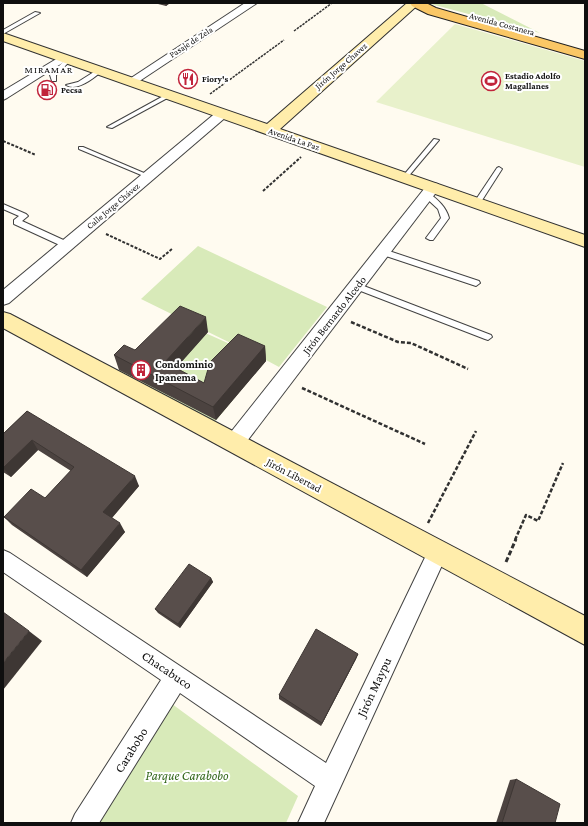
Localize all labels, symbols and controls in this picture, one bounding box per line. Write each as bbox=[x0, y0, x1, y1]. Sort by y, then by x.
street label: Avenida Costanera bbox=[468, 10, 536, 38]
street label: Pasaje de Zela bbox=[167, 24, 215, 61]
street label: Jirón Jorge Chavez bbox=[312, 41, 369, 92]
district label: MIRAMAR bbox=[25, 64, 73, 75]
restaurant icon: Fiory's bbox=[177, 68, 199, 90]
sports icon: Estadio Adolfo Magallanes bbox=[480, 70, 502, 92]
place label: Estadio Adolfo Magallanes bbox=[505, 71, 561, 91]
place label: Fiory's bbox=[202, 74, 228, 84]
fuel station icon: Pecsa bbox=[36, 79, 58, 101]
place label: Pecsa bbox=[61, 85, 83, 95]
street label: Avenida La Paz bbox=[267, 126, 321, 152]
street label: Calle Jorge Chávez bbox=[84, 181, 142, 231]
street label: Jirón Bernardo Alcedo bbox=[299, 273, 369, 358]
place label: Condominio Ipanema bbox=[155, 358, 213, 383]
building icon: Condominio Ipanema bbox=[130, 359, 152, 381]
street label: Jirón Libertad bbox=[263, 455, 324, 495]
street label: Chacabuco bbox=[139, 648, 195, 692]
street label: Jirón Maypu bbox=[353, 655, 394, 720]
street label: Carabobo bbox=[111, 725, 151, 775]
park label: Parque Carabobo bbox=[145, 768, 229, 783]

